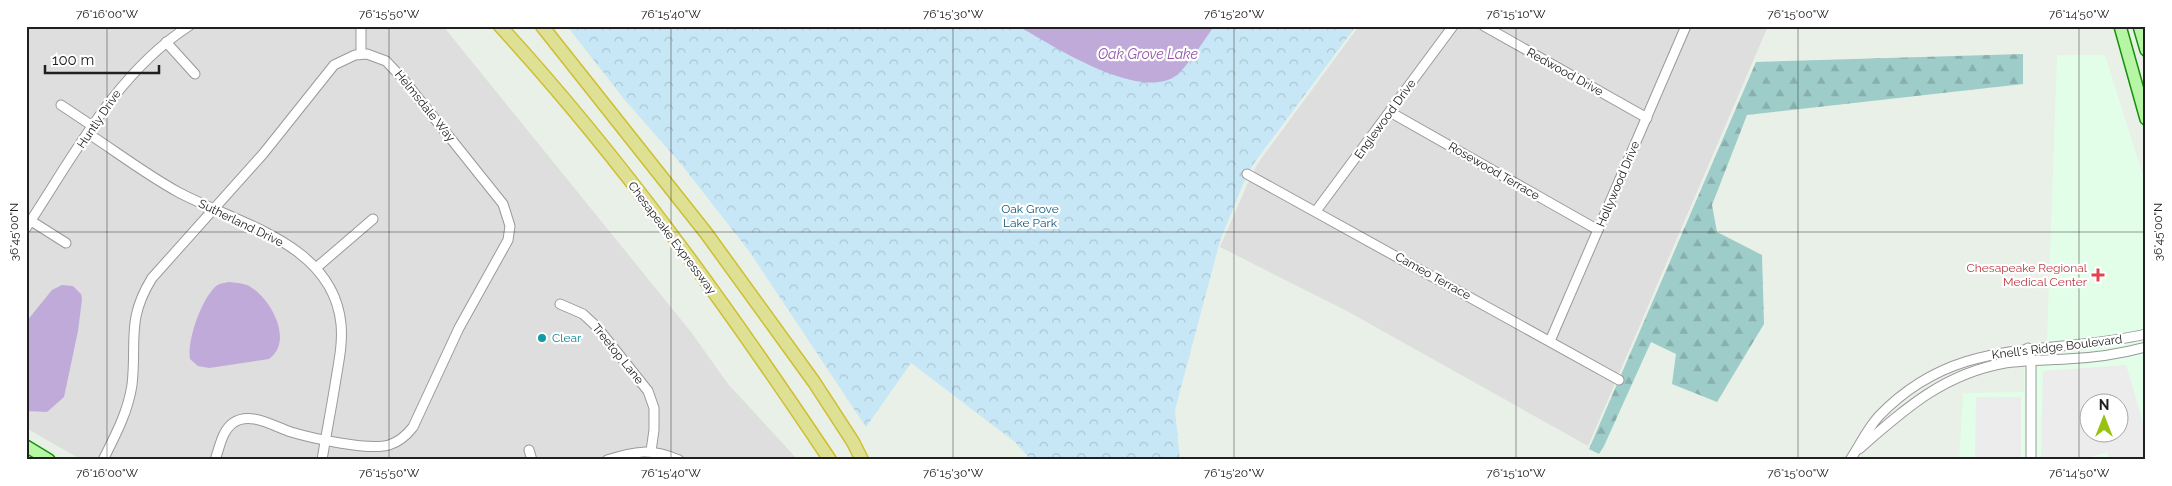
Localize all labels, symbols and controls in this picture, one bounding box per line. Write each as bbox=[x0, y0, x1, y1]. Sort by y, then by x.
text: 76°16'00"W bbox=[76, 7, 139, 21]
text: 76°15'50"W bbox=[359, 7, 420, 21]
text: 76°15'40"W bbox=[641, 7, 701, 21]
text: 76°15'30"W bbox=[923, 7, 984, 21]
text: 76°15'20"W bbox=[1204, 7, 1265, 21]
text: 76°15'10"W bbox=[1486, 7, 1546, 21]
text: 76°15'00"W bbox=[1767, 7, 1829, 21]
text: 76°14'50"W bbox=[2049, 7, 2110, 21]
scale bar bbox=[45, 42, 159, 74]
street label: Redwood Drive bbox=[1524, 45, 1606, 99]
water label: Oak Grove Lake bbox=[1098, 46, 1198, 62]
text: 100 m bbox=[52, 51, 94, 69]
street label: Helmsdale Way bbox=[392, 68, 458, 145]
street label: Englewood Drive bbox=[1351, 77, 1419, 161]
street label: Huntly Drive bbox=[74, 87, 124, 151]
street label: Rosewood Terrace bbox=[1446, 139, 1542, 203]
street label: Hollywood Drive bbox=[1594, 139, 1642, 229]
street label: Chesapeake Expressway bbox=[625, 179, 719, 298]
street label: Sutherland Drive bbox=[196, 196, 286, 250]
park label: Oak Grove Lake Park bbox=[1001, 202, 1059, 230]
text: 36°45'00"N bbox=[7, 203, 21, 261]
text: 36°45'00"N bbox=[2151, 203, 2165, 261]
street label: Cameo Terrace bbox=[1393, 249, 1473, 303]
place label: Chesapeake Regional Medical Center bbox=[1967, 261, 2088, 289]
marker: Chesapeake Regional Medical Center bbox=[2091, 268, 2105, 282]
street label: Treetop Lane bbox=[589, 321, 647, 387]
place label: Clear bbox=[552, 331, 582, 345]
marker: Clear bbox=[536, 332, 548, 344]
street label: Knell's Ridge Boulevard bbox=[1991, 332, 2123, 362]
north arrow bbox=[2080, 394, 2130, 444]
text: N bbox=[2099, 397, 2109, 413]
text: 76°16'00"W bbox=[76, 466, 139, 480]
text: 76°15'50"W bbox=[359, 466, 420, 480]
text: 76°15'40"W bbox=[641, 466, 701, 480]
text: 76°15'30"W bbox=[923, 466, 984, 480]
text: 76°15'20"W bbox=[1204, 466, 1265, 480]
text: 76°15'10"W bbox=[1486, 466, 1546, 480]
text: 76°15'00"W bbox=[1767, 466, 1829, 480]
text: 76°14'50"W bbox=[2049, 466, 2110, 480]

